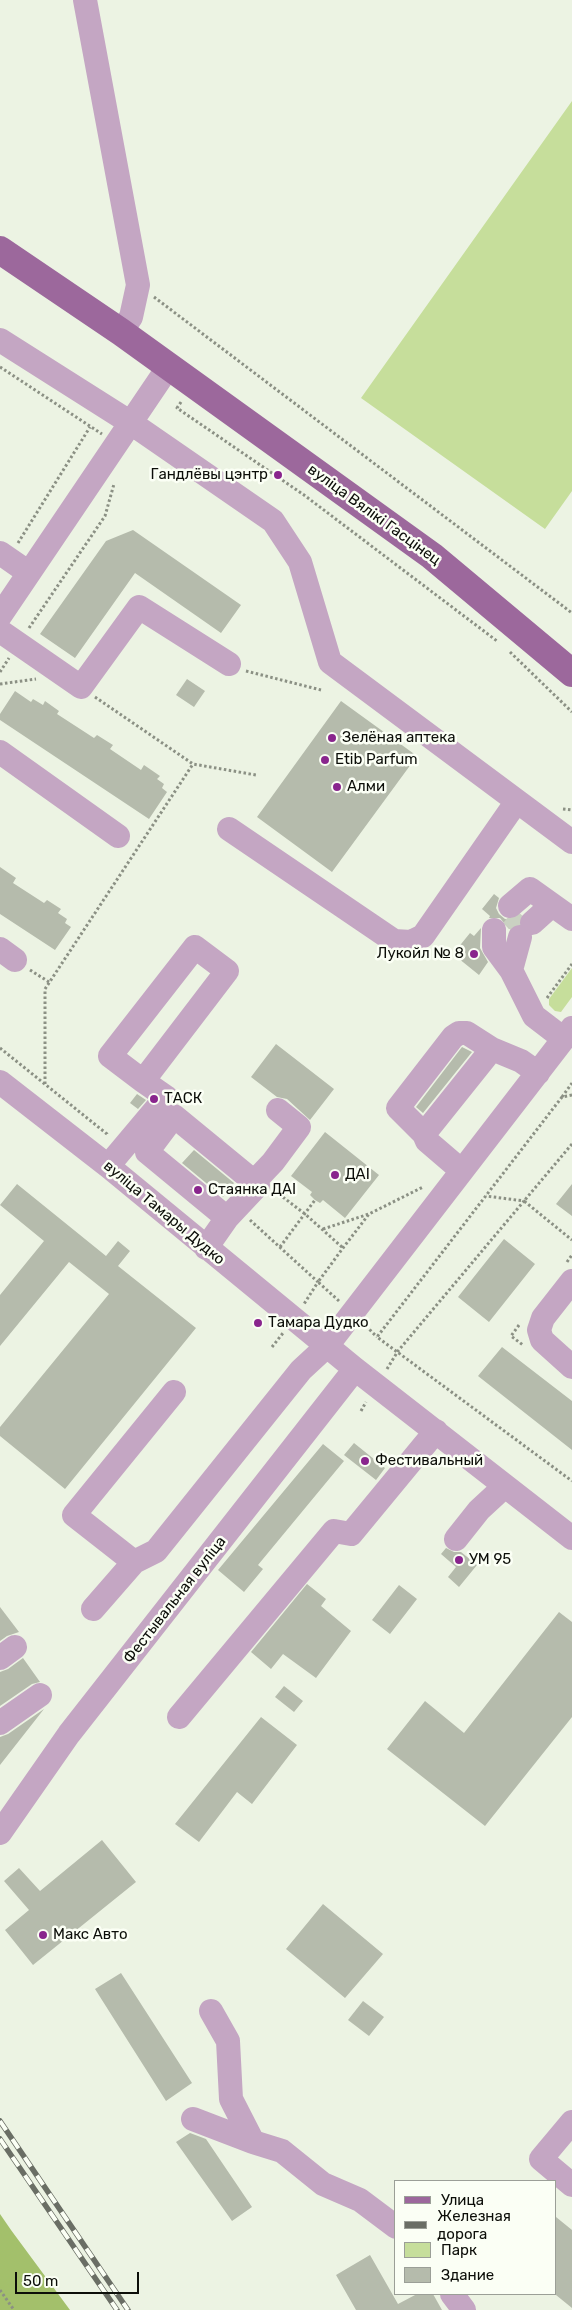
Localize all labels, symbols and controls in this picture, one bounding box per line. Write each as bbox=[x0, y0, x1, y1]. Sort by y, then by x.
street label: вуліца Вялікі Гасцінец bbox=[304, 461, 444, 569]
place label: Гандлёвы цэнтр bbox=[151, 466, 268, 484]
marker: Гандлёвы цэнтр bbox=[272, 469, 284, 481]
place label: Зелёная аптека bbox=[342, 729, 456, 747]
marker: Зелёная аптека bbox=[326, 732, 338, 744]
place label: Etib Parfum bbox=[335, 751, 418, 769]
marker: Etib Parfum bbox=[319, 754, 331, 766]
place label: Алми bbox=[347, 778, 385, 796]
marker: Алми bbox=[331, 781, 343, 793]
place label: Лукойл № 8 bbox=[377, 945, 464, 963]
marker: Лукойл № 8 bbox=[468, 948, 480, 960]
place label: ТАСК bbox=[164, 1090, 202, 1108]
marker: ТАСК bbox=[148, 1093, 160, 1105]
street label: вуліца Тамары Дудко bbox=[100, 1157, 228, 1269]
place label: ДАІ bbox=[345, 1166, 370, 1184]
marker: ДАІ bbox=[329, 1169, 341, 1181]
place label: Стаянка ДАІ bbox=[208, 1181, 296, 1199]
marker: Стаянка ДАІ bbox=[192, 1184, 204, 1196]
place label: Тамара Дудко bbox=[268, 1314, 368, 1332]
marker: Тамара Дудко bbox=[252, 1317, 264, 1329]
place label: Фестивальный bbox=[375, 1452, 483, 1470]
marker: Фестивальный bbox=[359, 1455, 371, 1467]
street label: Фестывальная вуліца bbox=[120, 1533, 230, 1667]
place label: УМ 95 bbox=[469, 1551, 511, 1569]
marker: УМ 95 bbox=[453, 1554, 465, 1566]
place label: Макс Авто bbox=[53, 1926, 128, 1944]
marker: Макс Авто bbox=[37, 1929, 49, 1941]
legend bbox=[394, 2180, 557, 2295]
text: Улица bbox=[441, 2191, 484, 2209]
text: Железная дорога bbox=[437, 2207, 511, 2243]
text: Парк bbox=[441, 2241, 477, 2259]
scale bar bbox=[18, 2262, 141, 2294]
text: Здание bbox=[441, 2266, 494, 2284]
text: 50 m bbox=[23, 2272, 58, 2290]

